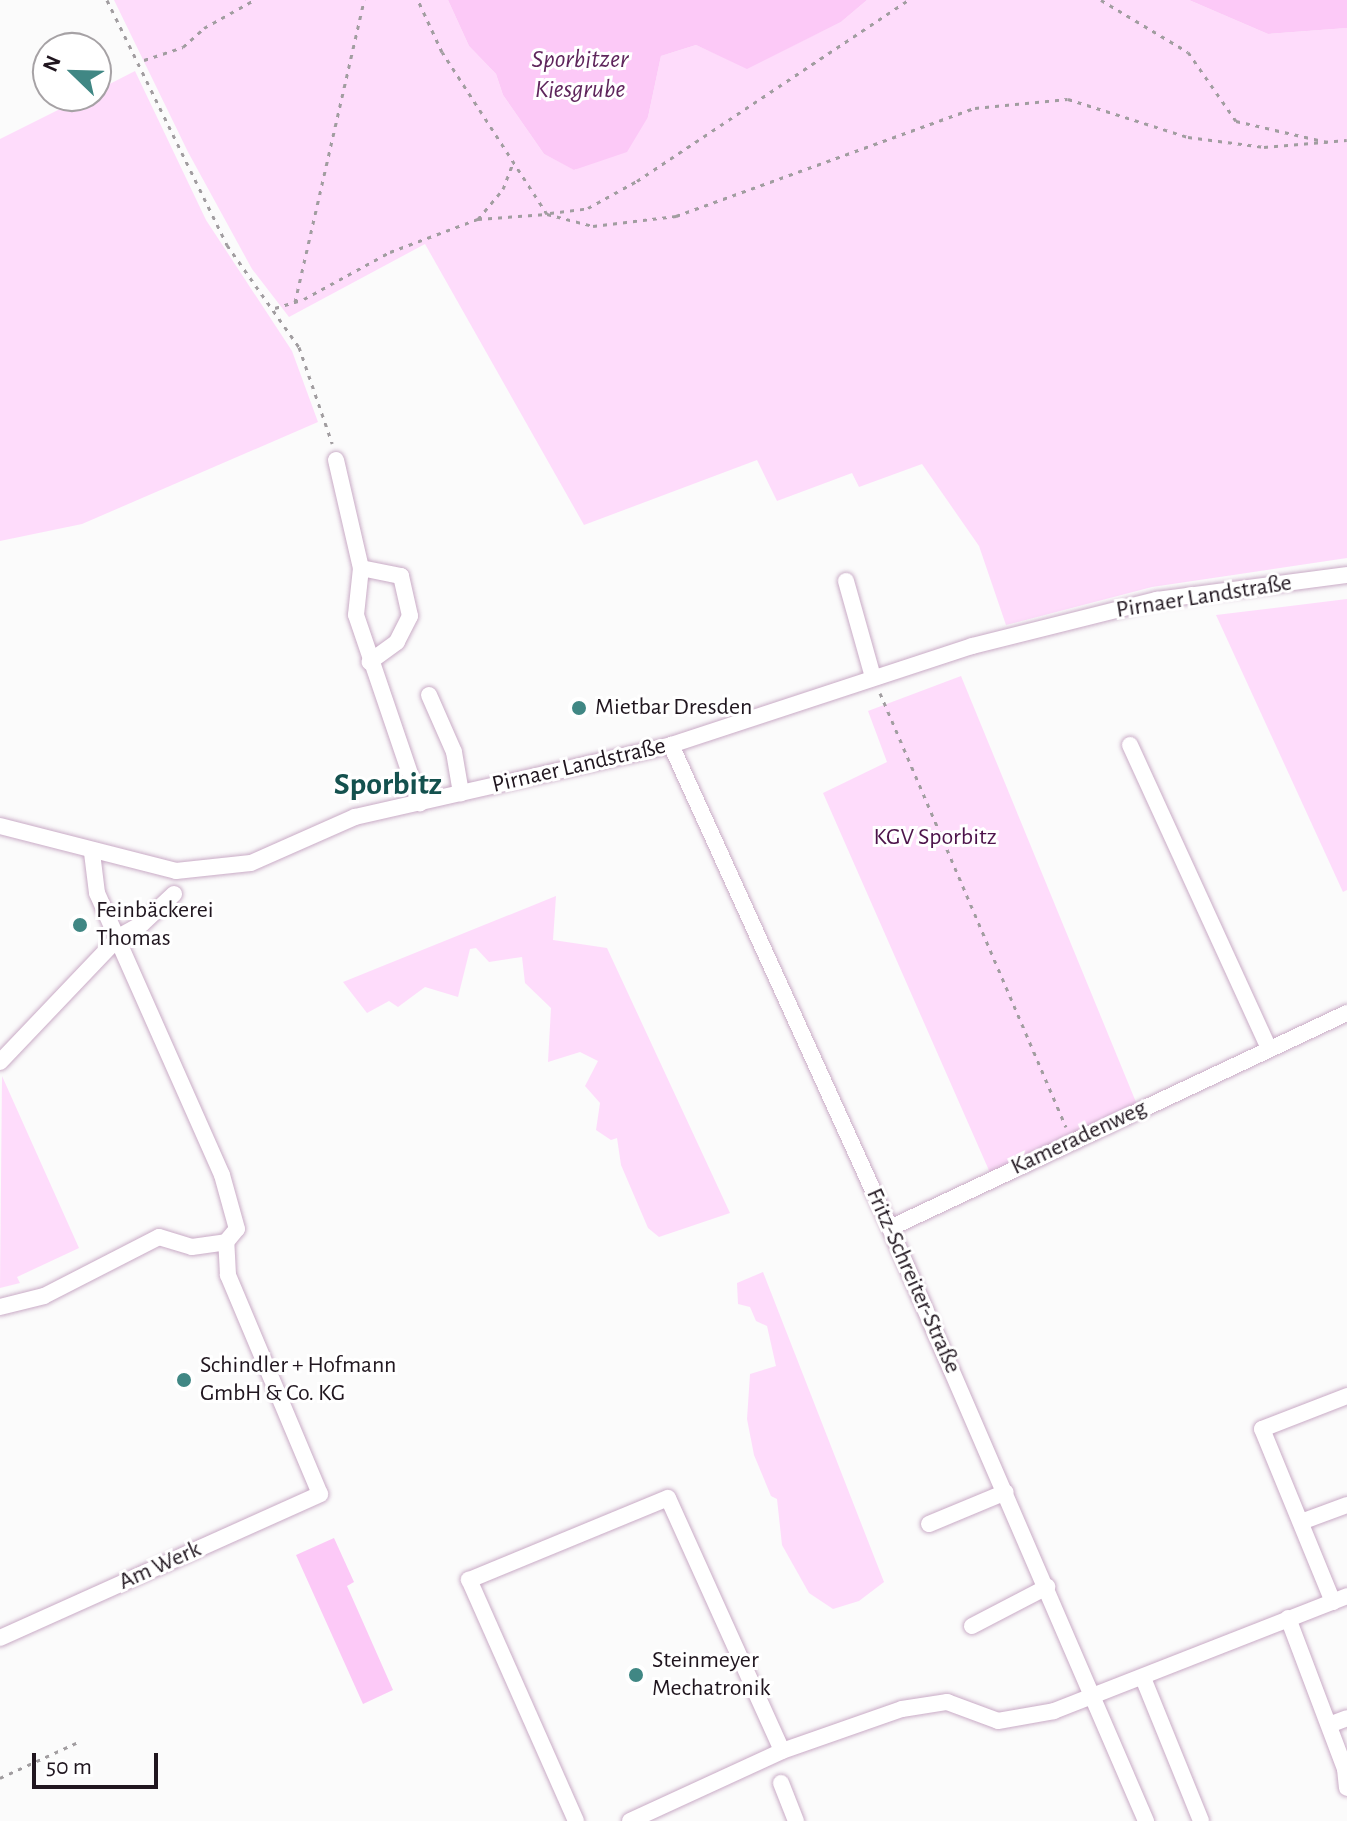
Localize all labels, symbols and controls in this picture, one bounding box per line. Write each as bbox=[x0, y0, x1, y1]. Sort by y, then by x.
north arrow bbox=[32, 32, 112, 112]
water label: Sporbitzer Kiesgrube bbox=[532, 44, 628, 106]
text: N bbox=[39, 52, 65, 75]
street label: Pirnaer Landstraße bbox=[1114, 569, 1294, 625]
place label: Mietbar Dresden bbox=[595, 694, 752, 722]
marker: Mietbar Dresden bbox=[570, 699, 588, 717]
street label: Pirnaer Landstraße bbox=[489, 732, 669, 800]
district label: Sporbitz bbox=[334, 765, 442, 803]
park label: KGV Sporbitz bbox=[873, 824, 997, 852]
place label: Feinbäckerei Thomas bbox=[96, 897, 214, 953]
marker: Feinbäckerei Thomas bbox=[71, 916, 89, 934]
street label: Kameradenweg bbox=[1007, 1094, 1151, 1182]
street label: Fritz-Schreiter-Straße bbox=[859, 1184, 967, 1378]
place label: Schindler + Hofmann GmbH & Co. KG bbox=[200, 1352, 396, 1408]
marker: Schindler + Hofmann GmbH & Co. KG bbox=[175, 1371, 193, 1389]
street label: Am Werk bbox=[114, 1535, 206, 1597]
place label: Steinmeyer Mechatronik bbox=[652, 1647, 770, 1703]
marker: Steinmeyer Mechatronik bbox=[627, 1666, 645, 1684]
scale bar bbox=[36, 1737, 162, 1787]
text: 50 m bbox=[46, 1755, 92, 1779]

